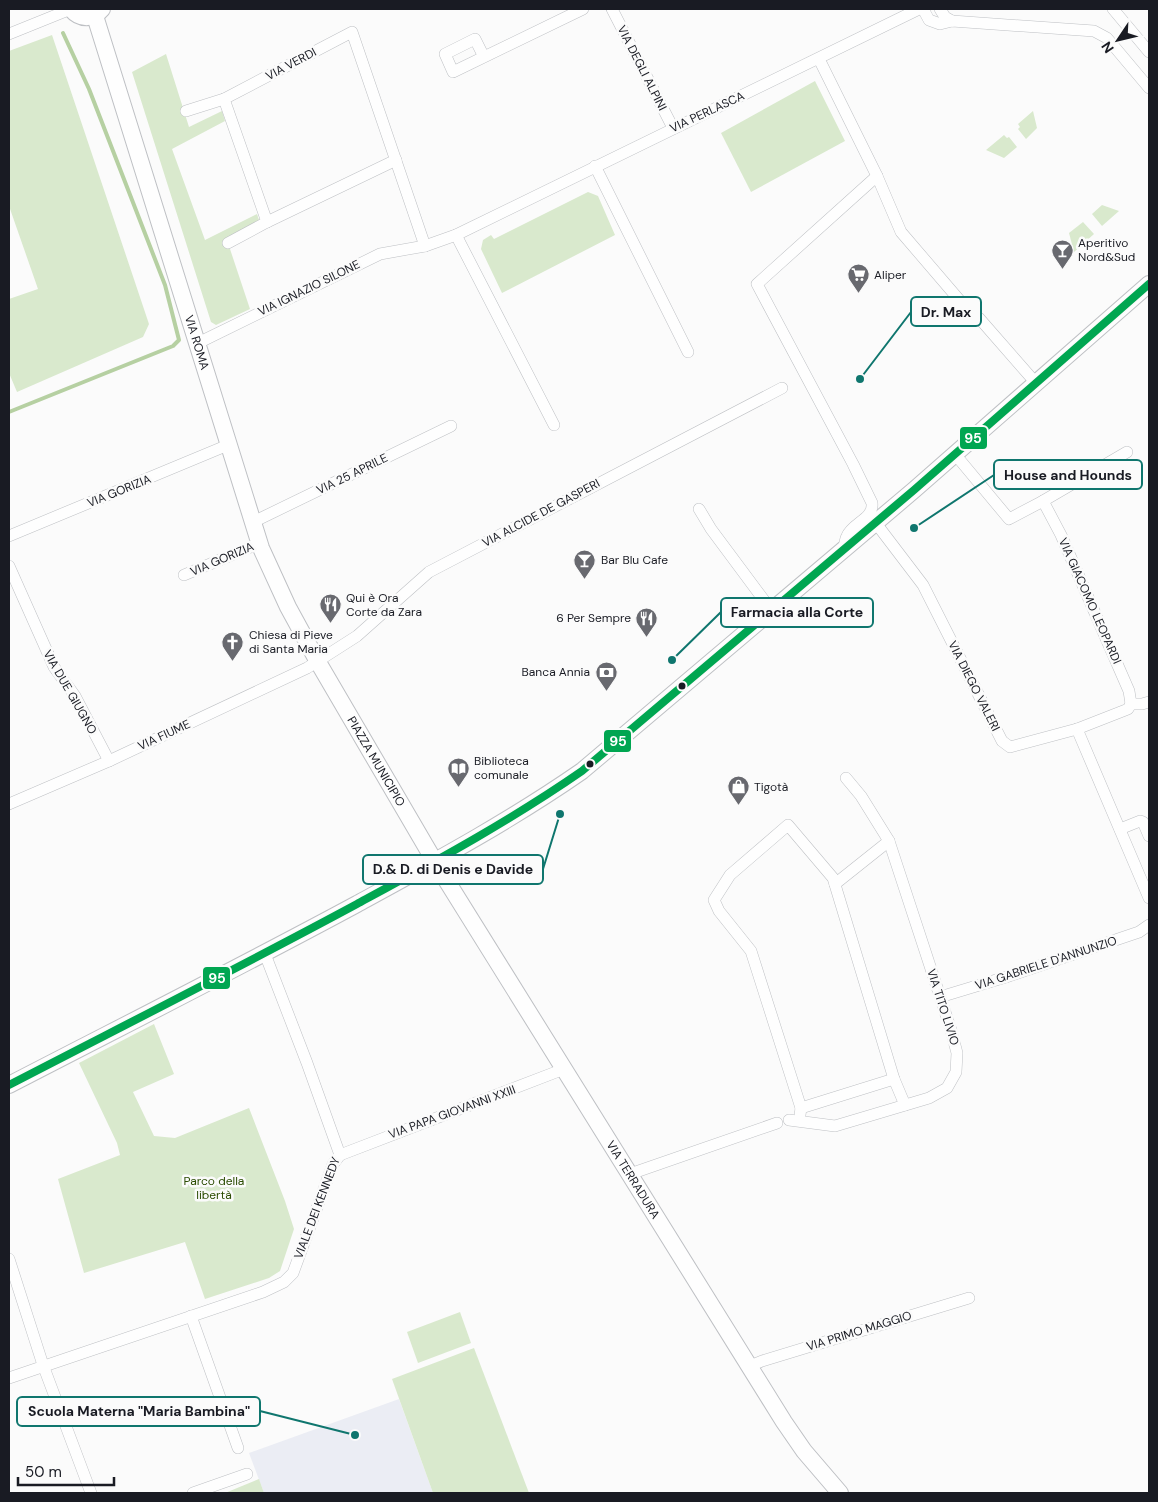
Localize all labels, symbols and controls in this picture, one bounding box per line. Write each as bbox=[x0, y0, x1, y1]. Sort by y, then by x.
north arrow bbox=[1093, 15, 1143, 65]
street label: VIA DEGLI ALPINI bbox=[614, 23, 670, 113]
text: N bbox=[1097, 38, 1118, 57]
street label: VIA VERDI bbox=[263, 44, 319, 84]
street label: VIA PERLASCA bbox=[667, 88, 747, 136]
place label: Aperitivo Nord&Sud bbox=[1078, 235, 1135, 265]
bar icon: Aperitivo Nord&Sud bbox=[1050, 238, 1074, 269]
street label: VIA IGNAZIO SILONE bbox=[255, 256, 363, 320]
supermarket icon: Aliper bbox=[846, 263, 870, 294]
place label: Aliper bbox=[874, 267, 907, 283]
callout: Dr. Max bbox=[911, 297, 981, 326]
text: Dr. Max bbox=[921, 303, 971, 321]
street label: VIA ROMA bbox=[181, 313, 213, 372]
line badge: 95 bbox=[959, 426, 988, 450]
text: 95 bbox=[964, 429, 982, 447]
street label: VIA 25 APRILE bbox=[314, 450, 390, 498]
callout: House and Hounds bbox=[994, 460, 1142, 489]
text: House and Hounds bbox=[1004, 466, 1132, 484]
street label: VIA GORIZIA bbox=[85, 471, 153, 511]
street label: VIA ALCIDE DE GASPERI bbox=[479, 475, 603, 551]
street label: VIA GIACOMO LEOPARDI bbox=[1055, 535, 1125, 667]
street label: VIA GORIZIA bbox=[188, 538, 256, 580]
bar icon: Bar Blu Cafe bbox=[573, 548, 597, 579]
place label: Bar Blu Cafe bbox=[601, 552, 668, 568]
place label: Qui è Ora Corte da Zara bbox=[346, 590, 422, 620]
restaurant icon: Qui è Ora Corte da Zara bbox=[318, 593, 342, 624]
callout: Farmacia alla Corte bbox=[721, 598, 873, 627]
text: Farmacia alla Corte bbox=[731, 603, 863, 621]
restaurant icon: 6 Per Sempre bbox=[635, 606, 659, 637]
place label: 6 Per Sempre bbox=[556, 610, 631, 626]
place label: Chiesa di Pieve di Santa Maria bbox=[249, 627, 333, 657]
church icon: Chiesa di Pieve di Santa Maria bbox=[221, 630, 245, 661]
street label: VIA DIEGO VALERI bbox=[944, 638, 1004, 734]
street label: VIA DUE GIUGNO bbox=[39, 647, 101, 737]
bank icon: Banca Annia bbox=[594, 660, 618, 691]
place label: Banca Annia bbox=[522, 664, 590, 680]
unlabelled marker bbox=[677, 681, 687, 691]
street label: PIAZZA MUNICIPIO bbox=[344, 714, 409, 809]
street label: VIA FIUME bbox=[135, 716, 193, 754]
line badge: 95 bbox=[603, 729, 632, 753]
text: 95 bbox=[609, 732, 627, 750]
place label: Biblioteca comunale bbox=[474, 753, 529, 783]
library icon: Biblioteca comunale bbox=[446, 756, 470, 787]
unlabelled marker bbox=[585, 759, 595, 769]
shop icon: Tigotà bbox=[726, 775, 750, 806]
place label: Tigotà bbox=[754, 779, 788, 795]
callout: D.& D. di Denis e Davide bbox=[363, 855, 543, 884]
text: D.& D. di Denis e Davide bbox=[373, 860, 533, 878]
street label: VIA GABRIELE D'ANNUNZIO bbox=[973, 933, 1119, 993]
line badge: 95 bbox=[202, 966, 231, 990]
street label: VIA TITO LIVIO bbox=[923, 967, 963, 1047]
text: 95 bbox=[208, 969, 226, 987]
street label: VIA PAPA GIOVANNI XXIII bbox=[386, 1082, 518, 1142]
street label: VIA TERRADURA bbox=[603, 1138, 663, 1222]
street label: VIALE DEI KENNEDY bbox=[290, 1155, 344, 1261]
park label: Parco della libertà bbox=[184, 1173, 244, 1203]
street label: VIA PRIMO MAGGIO bbox=[804, 1307, 914, 1355]
callout: Scuola Materna "Maria Bambina" bbox=[17, 1397, 260, 1426]
text: Scuola Materna "Maria Bambina" bbox=[28, 1402, 250, 1420]
scale bar bbox=[18, 1454, 114, 1486]
text: 50 m bbox=[25, 1462, 62, 1482]

